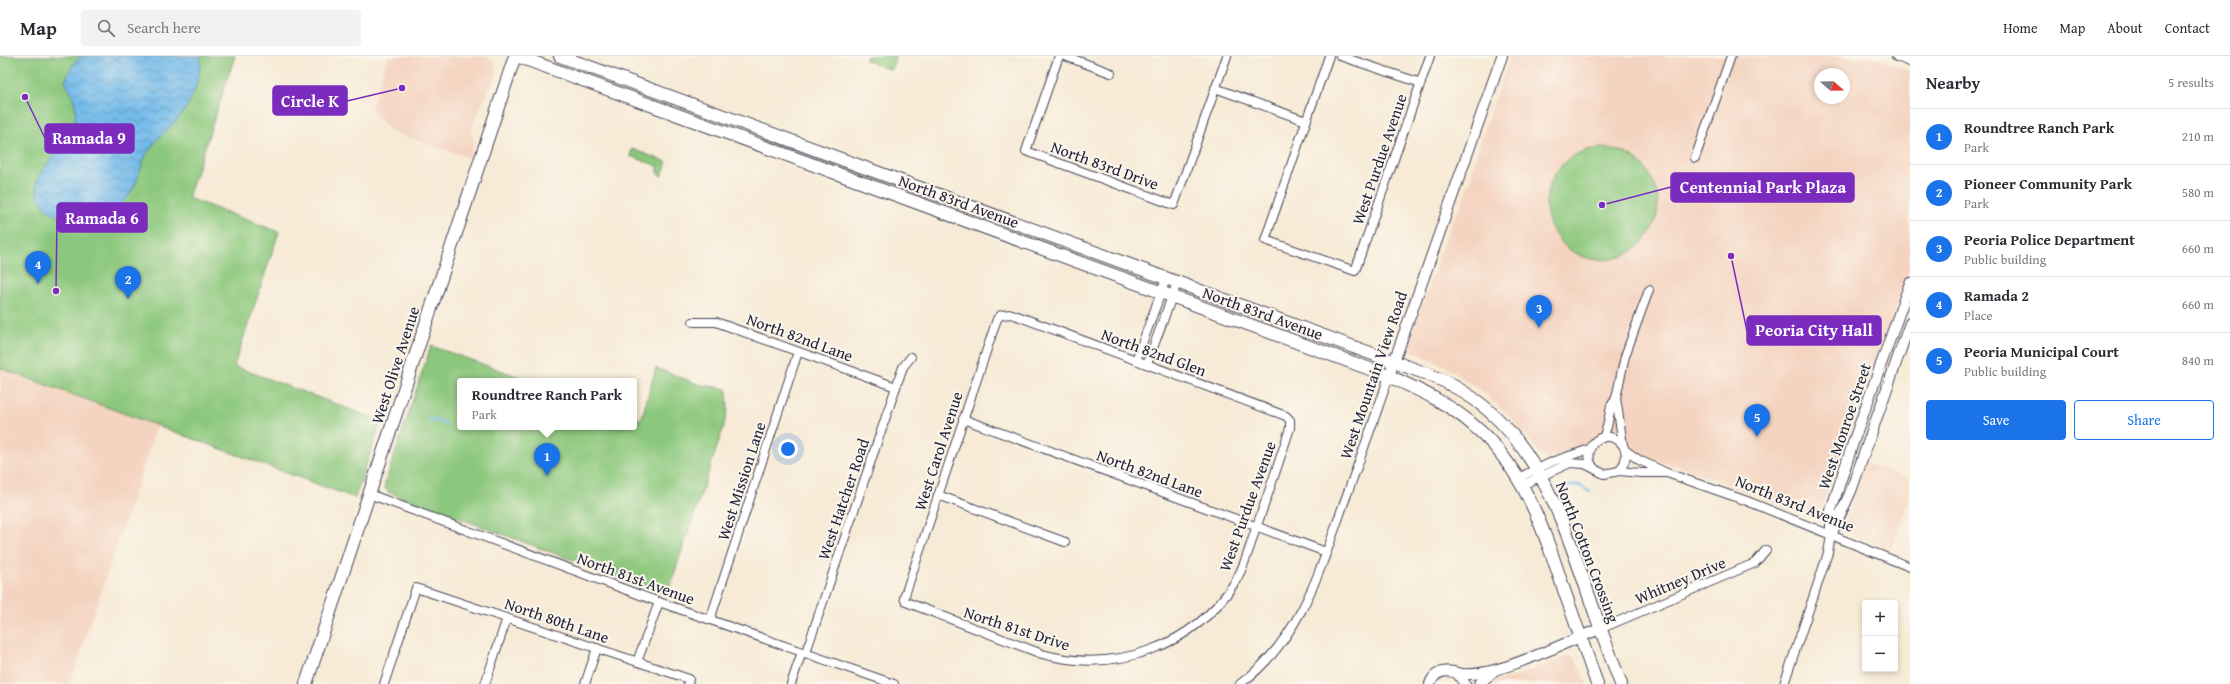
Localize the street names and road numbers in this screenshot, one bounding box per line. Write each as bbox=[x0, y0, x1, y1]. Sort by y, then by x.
street label: West Purdue Avenue bbox=[1345, 90, 1413, 228]
street label: North 83rd Drive bbox=[1048, 134, 1162, 196]
street label: North 83rd Avenue bbox=[895, 168, 1023, 234]
street label: North 83rd Avenue bbox=[1199, 280, 1327, 346]
street label: West Mountain View Road bbox=[1333, 287, 1413, 462]
street label: West Olive Avenue bbox=[365, 303, 425, 427]
street label: North 82nd Lane bbox=[743, 307, 857, 367]
street label: North 82nd Glen bbox=[1098, 322, 1210, 382]
street label: West Monroe Street bbox=[1811, 359, 1877, 492]
street label: West Carol Avenue bbox=[907, 388, 969, 514]
street label: West Mission Lane bbox=[711, 419, 771, 543]
street label: West Hatcher Road bbox=[811, 435, 875, 563]
street label: West Purdue Avenue bbox=[1212, 437, 1282, 575]
street label: North 82nd Lane bbox=[1093, 443, 1207, 503]
street label: North 83rd Avenue bbox=[1732, 468, 1858, 538]
street label: North Cotton Crossing bbox=[1550, 478, 1626, 626]
street label: North 81st Avenue bbox=[574, 546, 698, 610]
street label: Whitney Drive bbox=[1631, 550, 1729, 610]
street label: North 80th Lane bbox=[502, 591, 612, 649]
street label: North 81st Drive bbox=[961, 600, 1073, 656]

